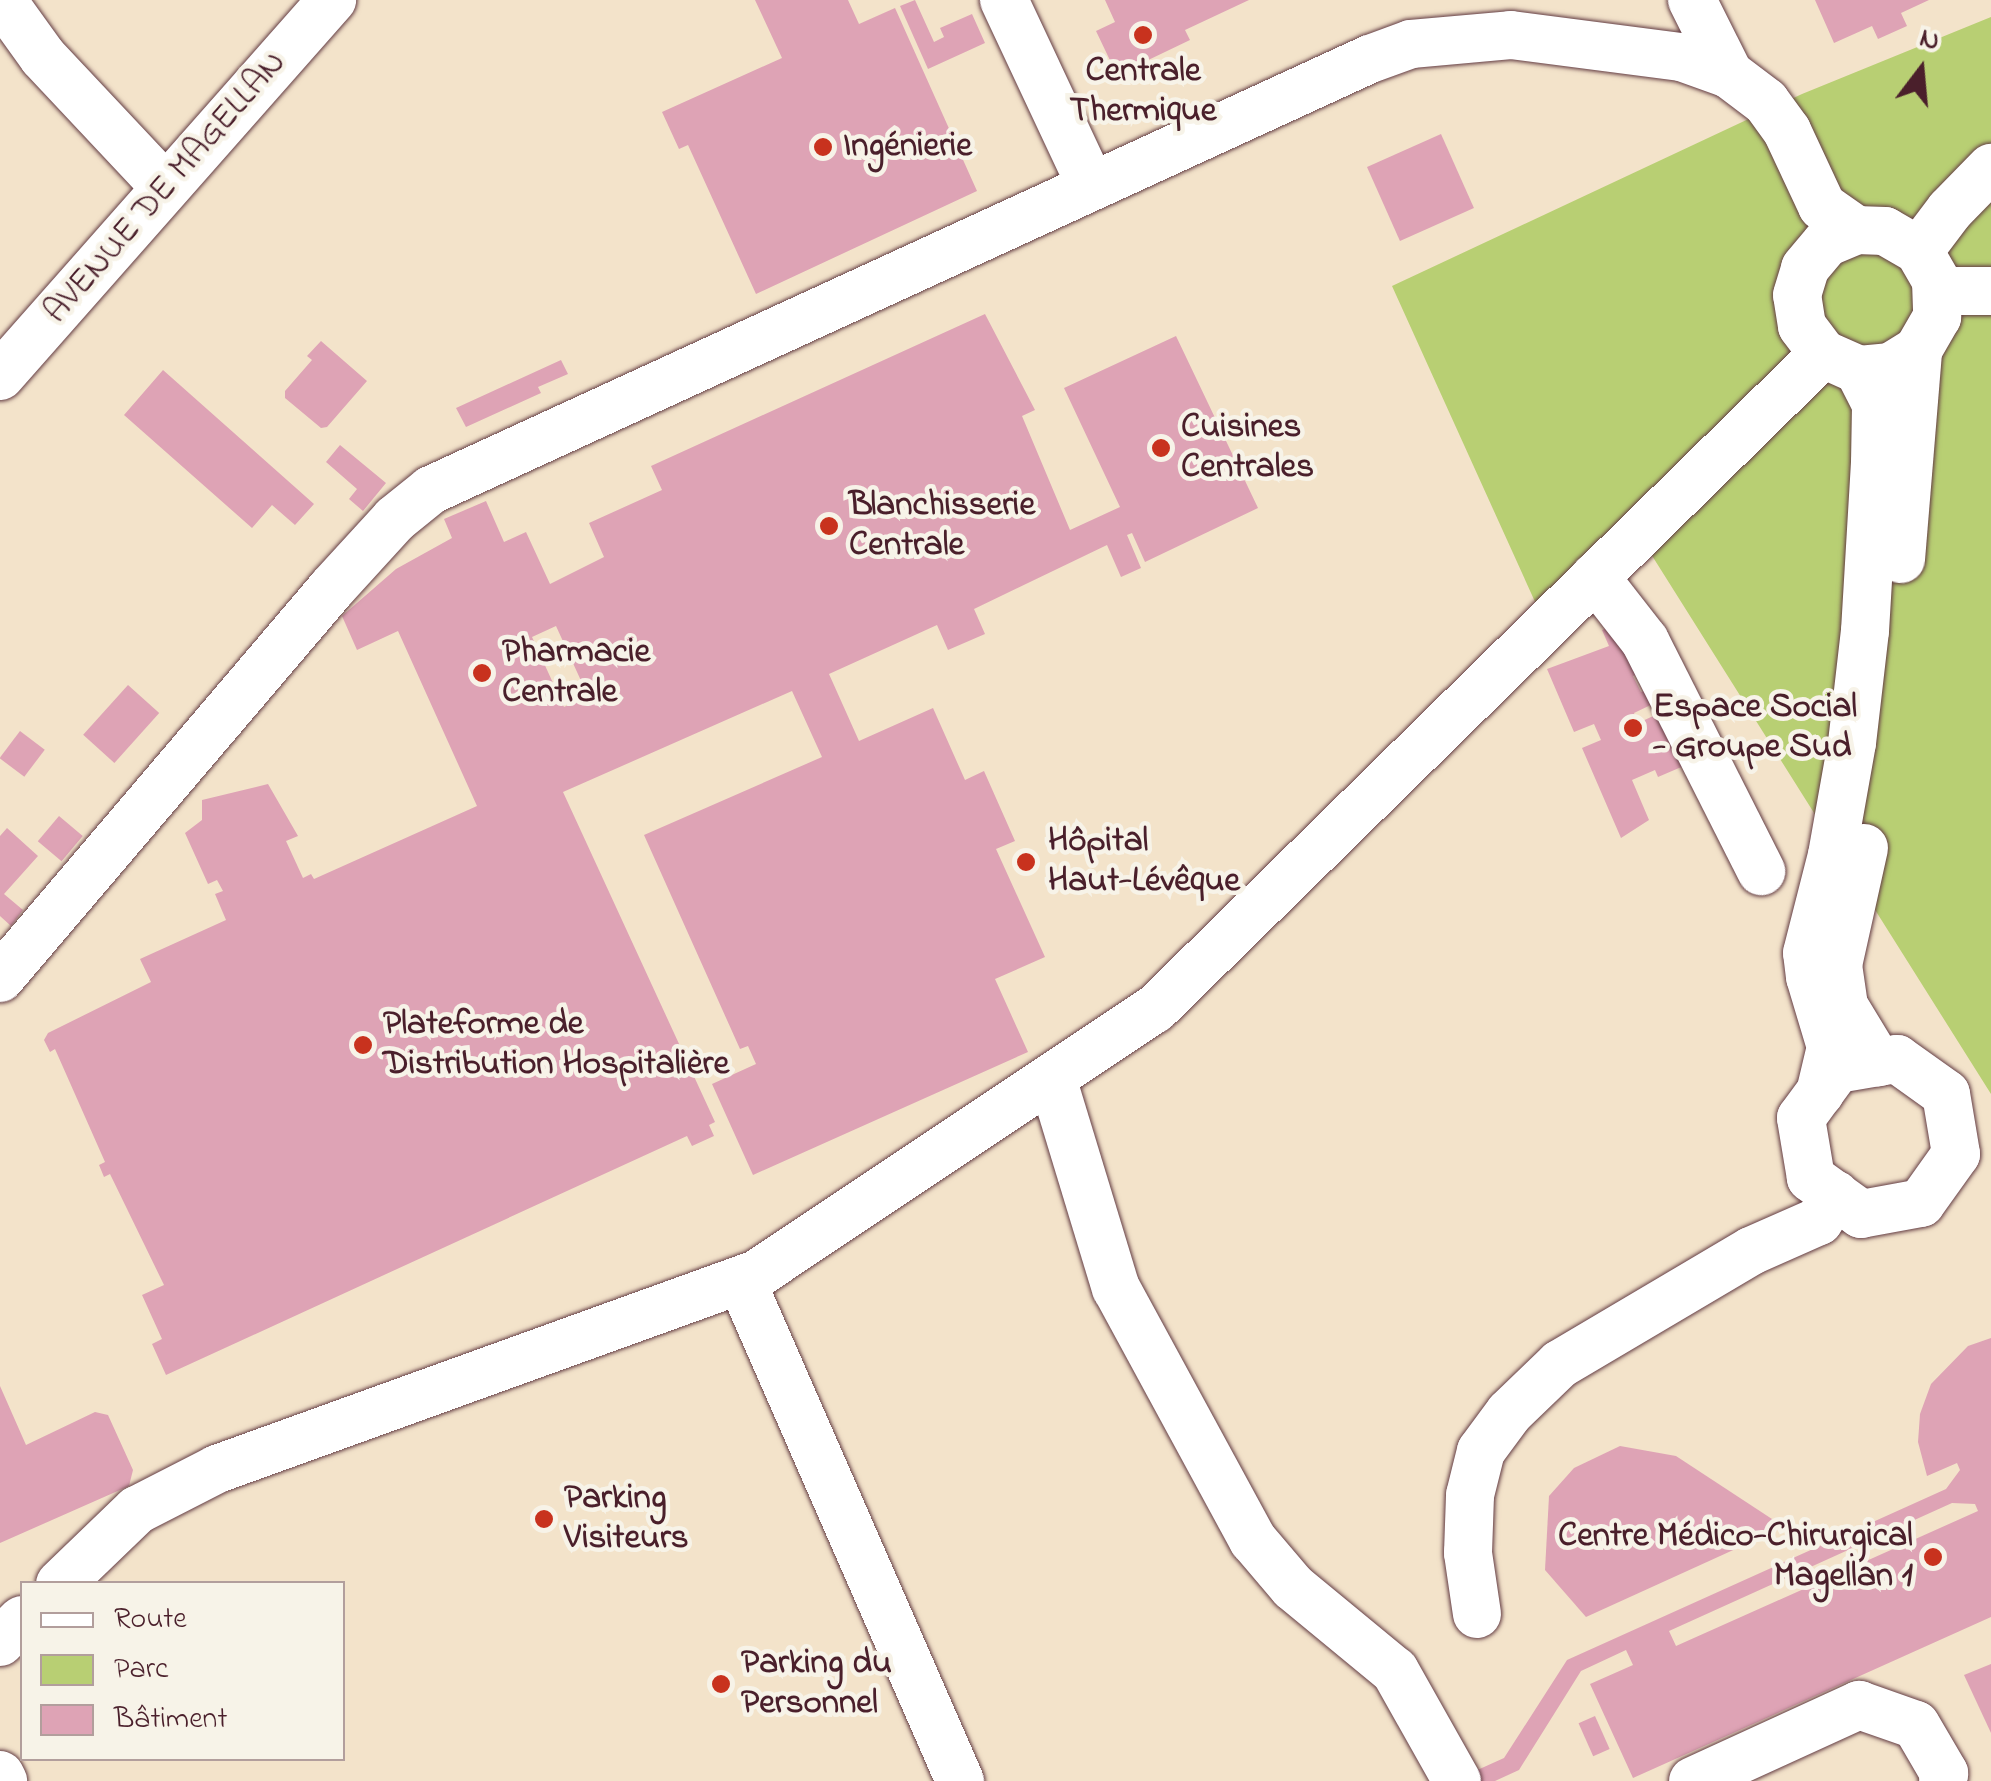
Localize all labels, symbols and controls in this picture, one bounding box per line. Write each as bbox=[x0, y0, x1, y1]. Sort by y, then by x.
text: N bbox=[1915, 18, 1944, 63]
north arrow bbox=[1871, 20, 1971, 120]
marker: Centrale Thermique bbox=[1132, 24, 1154, 46]
street label: AVENUE DE MAGELLAN bbox=[36, 43, 296, 333]
place label: Centrale Thermique bbox=[1070, 51, 1216, 133]
place label: Ingénierie bbox=[843, 126, 972, 168]
marker: Ingénierie bbox=[812, 136, 834, 158]
place label: Cuisines Centrales bbox=[1181, 407, 1314, 489]
marker: Cuisines Centrales bbox=[1150, 437, 1172, 459]
place label: Blanchisserie Centrale bbox=[849, 485, 1035, 567]
marker: Blanchisserie Centrale bbox=[818, 515, 840, 537]
place label: Pharmacie Centrale bbox=[502, 632, 650, 714]
marker: Pharmacie Centrale bbox=[471, 662, 493, 684]
place label: Espace Social - Groupe Sud bbox=[1653, 687, 1857, 769]
marker: Espace Social - Groupe Sud bbox=[1622, 717, 1644, 739]
place label: Hôpital Haut-Lévêque bbox=[1048, 821, 1240, 903]
marker: Hôpital Haut-Lévêque bbox=[1013, 849, 1039, 875]
place label: Plateforme de Distribution Hospitalière bbox=[383, 1004, 729, 1086]
marker: Plateforme de Distribution Hospitalière bbox=[352, 1034, 374, 1056]
place label: Parking Visiteurs bbox=[564, 1478, 689, 1560]
marker: Parking Visiteurs bbox=[533, 1508, 555, 1530]
place label: Centre Médico-Chirurgical Magellan 1 bbox=[1558, 1516, 1913, 1598]
marker: Centre Médico-Chirurgical Magellan 1 bbox=[1922, 1546, 1944, 1568]
legend bbox=[20, 1581, 345, 1761]
text: Route bbox=[114, 1598, 187, 1642]
place label: Parking du Personnel bbox=[741, 1643, 892, 1725]
text: Parc bbox=[114, 1648, 168, 1692]
marker: Parking du Personnel bbox=[710, 1673, 732, 1695]
text: Bâtiment bbox=[114, 1698, 227, 1742]

